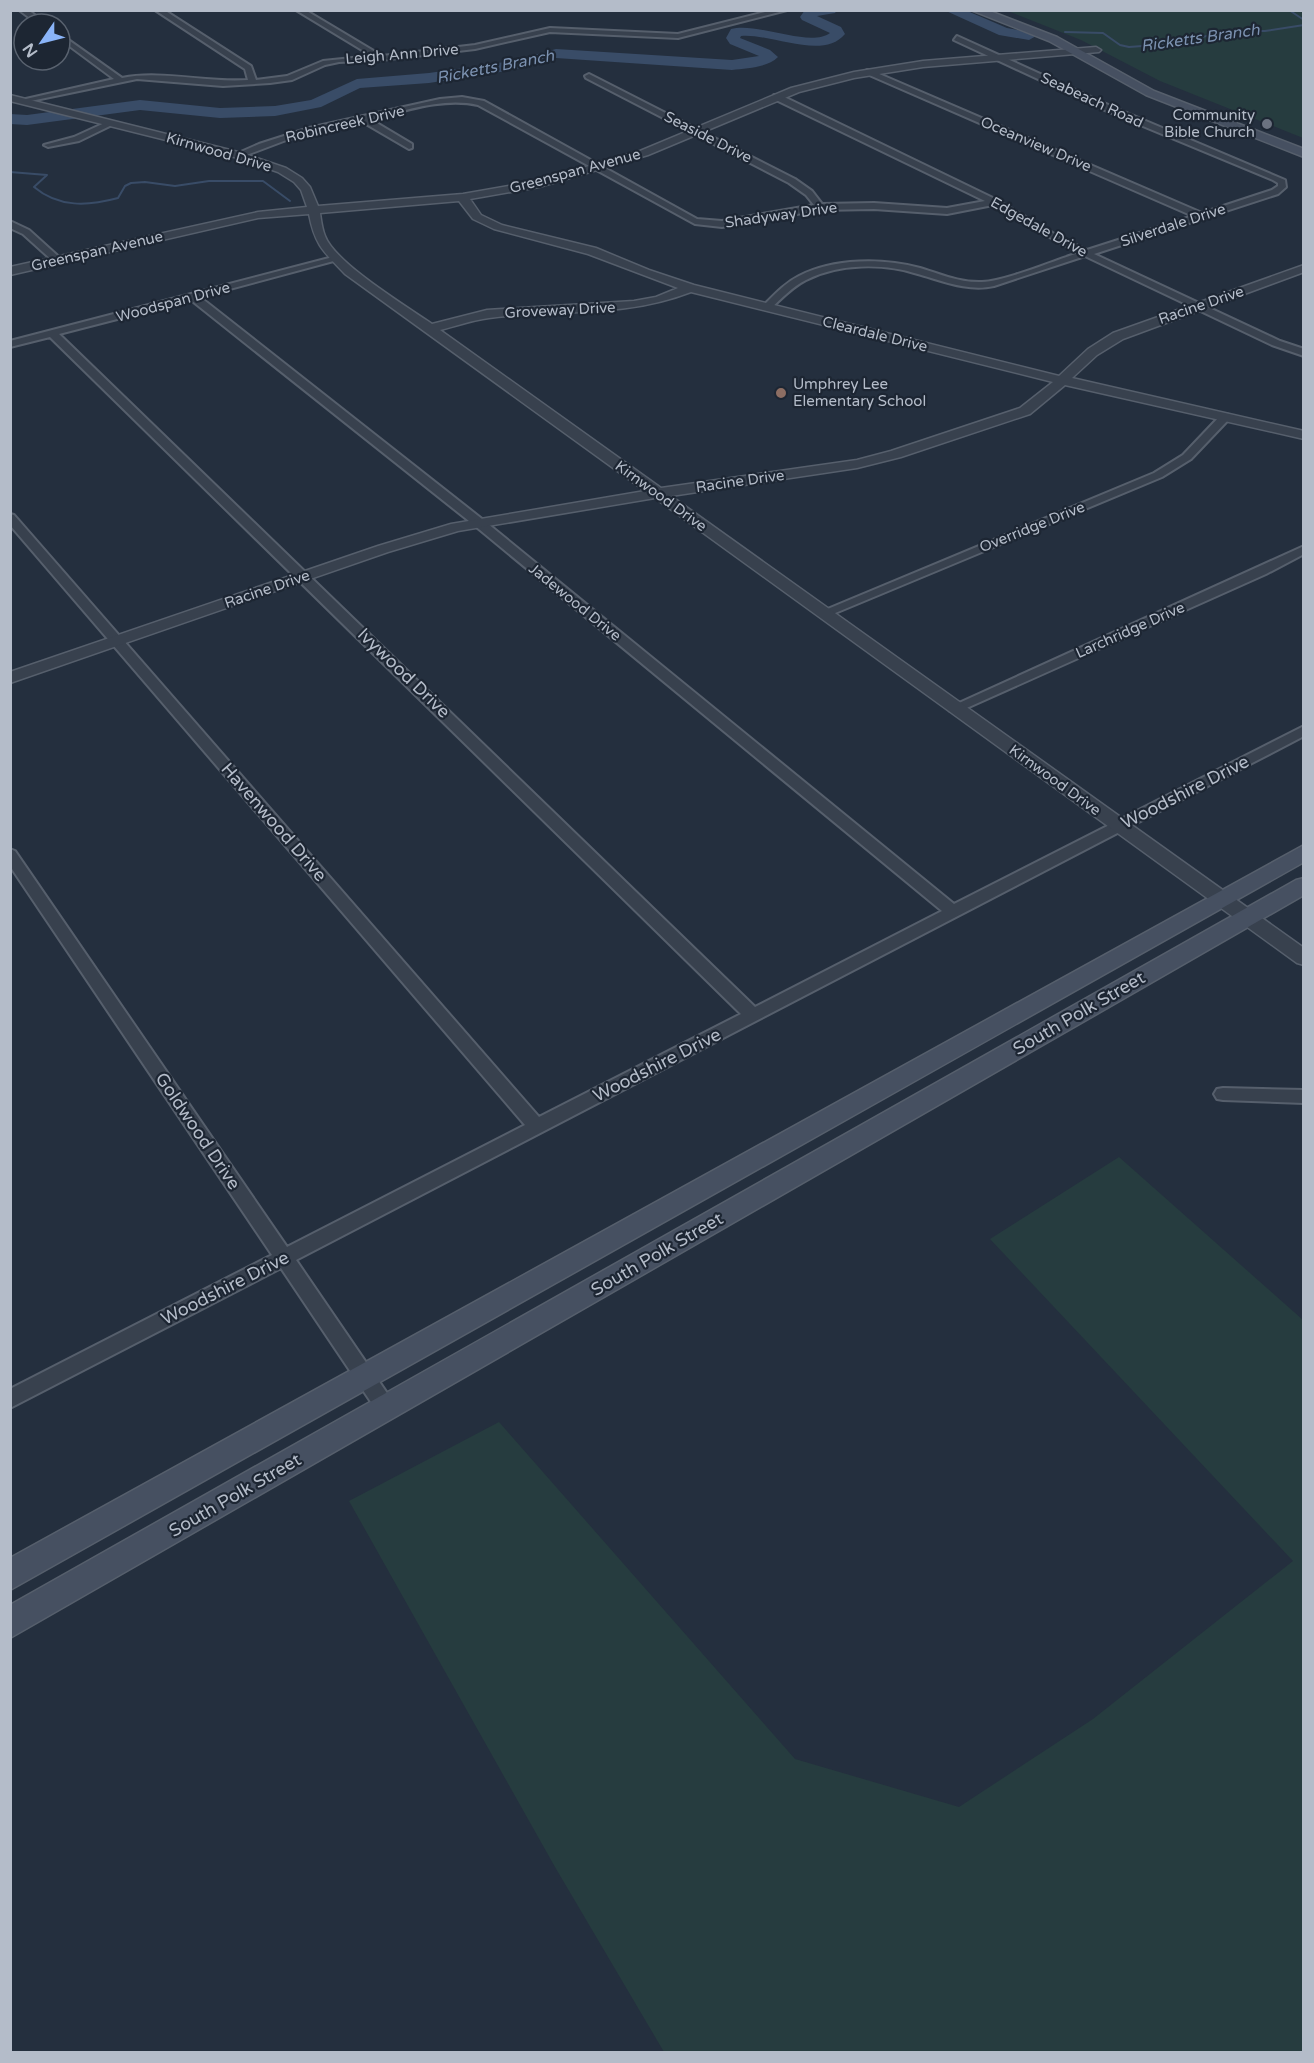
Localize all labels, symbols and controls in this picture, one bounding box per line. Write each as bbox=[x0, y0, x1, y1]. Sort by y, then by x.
north arrow bbox=[12, 12, 72, 72]
water label: Ricketts Branch bbox=[1139, 20, 1262, 56]
text: N bbox=[19, 39, 42, 61]
street label: Leigh Ann Drive bbox=[345, 40, 459, 68]
water label: Ricketts Branch bbox=[435, 46, 557, 88]
street label: Seabeach Road bbox=[1038, 68, 1146, 132]
street label: Robincreek Drive bbox=[284, 102, 406, 146]
place label: Community Bible Church bbox=[1164, 106, 1255, 141]
street label: Seaside Drive bbox=[661, 107, 755, 167]
street label: Oceanview Drive bbox=[978, 113, 1094, 175]
marker: Community Bible Church bbox=[1260, 117, 1274, 131]
street label: Kirnwood Drive bbox=[164, 128, 274, 176]
street label: Greenspan Avenue bbox=[508, 145, 642, 197]
street label: Edgedale Drive bbox=[988, 193, 1090, 261]
street label: Shadyway Drive bbox=[724, 198, 838, 232]
street label: Silverdale Drive bbox=[1118, 200, 1228, 250]
street label: Greenspan Avenue bbox=[29, 227, 165, 275]
street label: Woodspan Drive bbox=[114, 278, 232, 326]
street label: Racine Drive bbox=[1156, 282, 1246, 328]
street label: Groveway Drive bbox=[504, 298, 616, 322]
street label: Cleardale Drive bbox=[821, 312, 929, 356]
place label: Umphrey Lee Elementary School bbox=[793, 375, 926, 410]
marker: Umphrey Lee Elementary School bbox=[774, 386, 788, 400]
street label: Kirnwood Drive bbox=[612, 457, 710, 535]
street label: Racine Drive bbox=[695, 466, 785, 496]
street label: Overridge Drive bbox=[977, 498, 1087, 556]
street label: Jadewood Drive bbox=[525, 559, 625, 645]
street label: Racine Drive bbox=[222, 566, 312, 612]
street label: Larchridge Drive bbox=[1073, 598, 1187, 662]
street label: Ivywood Drive bbox=[353, 623, 455, 723]
street label: Kirnwood Drive bbox=[1006, 741, 1104, 819]
street label: Woodshire Drive bbox=[1117, 750, 1253, 834]
street label: Havenwood Drive bbox=[216, 758, 332, 886]
street label: South Polk Street bbox=[1009, 966, 1149, 1060]
street label: Woodshire Drive bbox=[589, 1023, 725, 1107]
street label: Goldwood Drive bbox=[151, 1068, 245, 1194]
street label: South Polk Street bbox=[587, 1207, 727, 1301]
street label: Woodshire Drive bbox=[157, 1246, 293, 1330]
street label: South Polk Street bbox=[165, 1448, 305, 1542]

